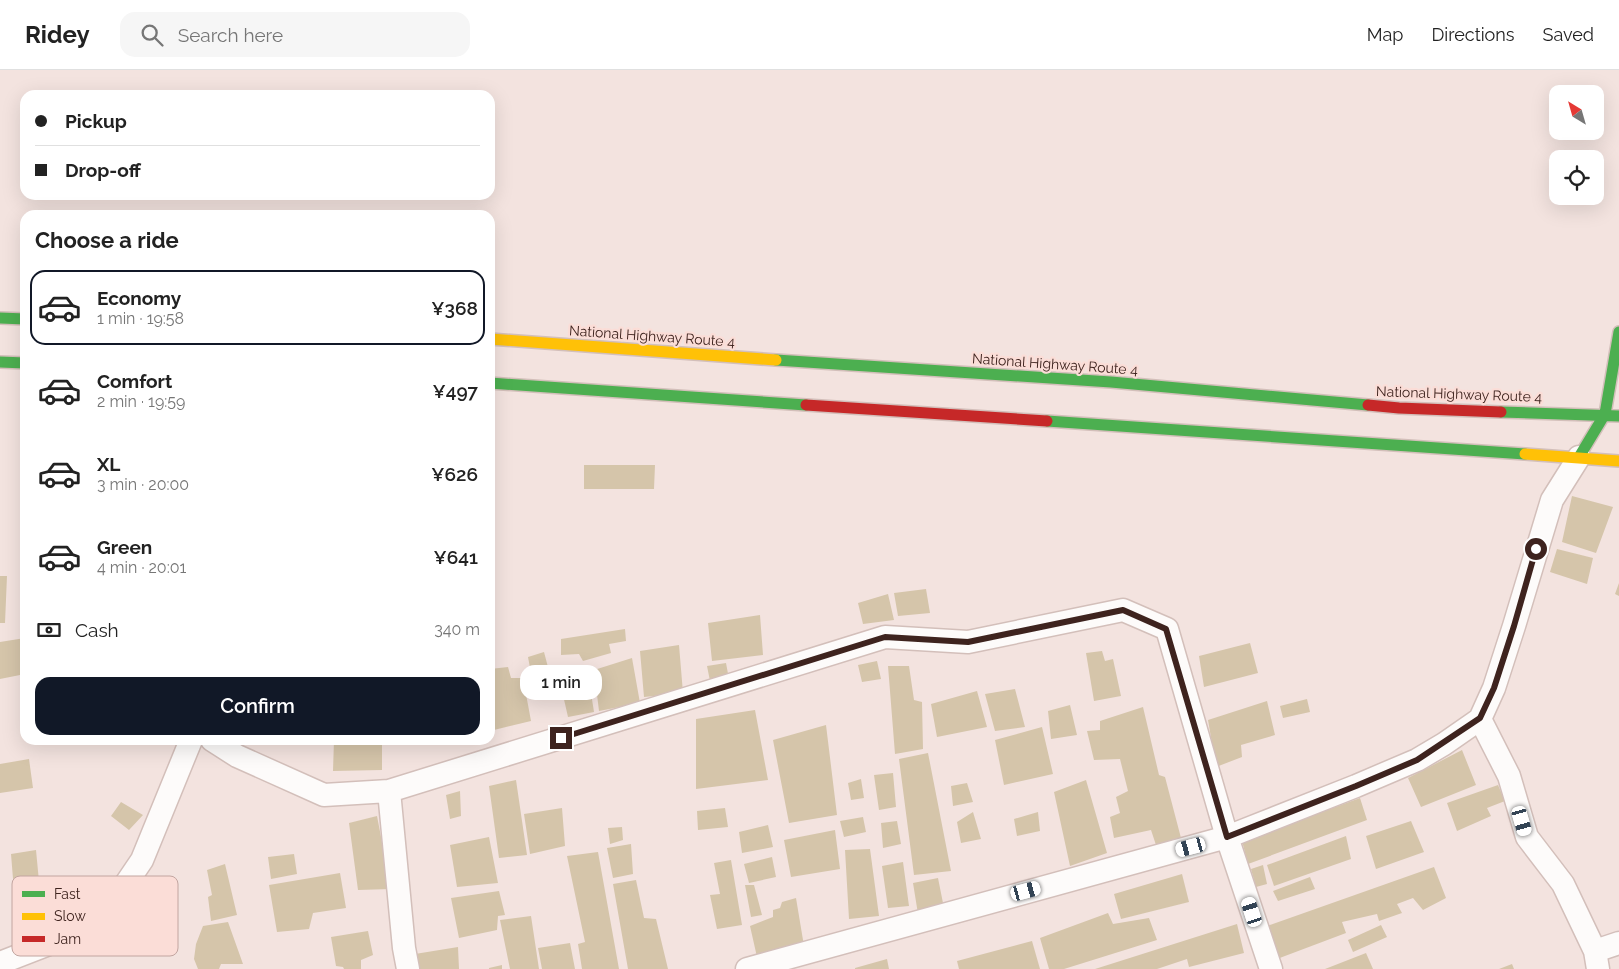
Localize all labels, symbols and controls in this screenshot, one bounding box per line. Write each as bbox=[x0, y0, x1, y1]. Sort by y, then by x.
search box bbox=[120, 12, 470, 57]
text: Ridey bbox=[25, 20, 90, 49]
icon: search bbox=[138, 21, 166, 49]
text: Search here bbox=[178, 24, 283, 46]
text: Map bbox=[1367, 24, 1403, 45]
text: Directions bbox=[1431, 24, 1515, 45]
text: Saved bbox=[1543, 24, 1594, 45]
north arrow bbox=[1549, 85, 1604, 140]
map controls bbox=[1549, 85, 1604, 205]
text: Pickup bbox=[65, 110, 127, 132]
button: locate bbox=[1549, 150, 1604, 205]
text: Drop-off bbox=[65, 159, 141, 181]
text: Choose a ride bbox=[35, 227, 179, 253]
icon: car bbox=[37, 285, 82, 330]
text: Economy bbox=[97, 287, 181, 309]
text: ¥368 bbox=[431, 297, 478, 319]
text: 1 min · 19:58 bbox=[97, 309, 184, 328]
street label: National Highway Route 4 bbox=[569, 322, 736, 350]
street label: National Highway Route 4 bbox=[972, 350, 1139, 378]
icon: car bbox=[37, 368, 82, 413]
text: Comfort bbox=[97, 370, 172, 392]
text: ¥497 bbox=[432, 380, 478, 402]
street label: National Highway Route 4 bbox=[1376, 383, 1543, 405]
text: 2 min · 19:59 bbox=[97, 392, 185, 411]
icon: car bbox=[37, 451, 82, 496]
text: XL bbox=[97, 453, 120, 475]
text: ¥626 bbox=[431, 463, 478, 485]
text: 3 min · 20:00 bbox=[97, 475, 189, 494]
icon: car bbox=[37, 534, 82, 579]
text: Green bbox=[97, 536, 152, 558]
route start bbox=[1525, 538, 1547, 560]
text: ¥641 bbox=[434, 546, 478, 568]
text: 4 min · 20:01 bbox=[97, 558, 186, 577]
icon: cash bbox=[35, 616, 63, 644]
text: Cash bbox=[75, 619, 119, 641]
text: 340 m bbox=[434, 620, 480, 639]
callout: 1 min bbox=[520, 666, 602, 700]
text: 1 min bbox=[541, 673, 581, 692]
button: Confirm bbox=[35, 677, 480, 735]
route end bbox=[550, 727, 572, 749]
car bbox=[1510, 805, 1533, 837]
car bbox=[1174, 836, 1207, 858]
legend bbox=[12, 876, 178, 956]
car bbox=[1009, 880, 1042, 902]
text: Fast bbox=[54, 886, 81, 902]
car bbox=[1240, 895, 1263, 929]
text: Slow bbox=[54, 908, 86, 924]
text: Jam bbox=[54, 931, 81, 947]

